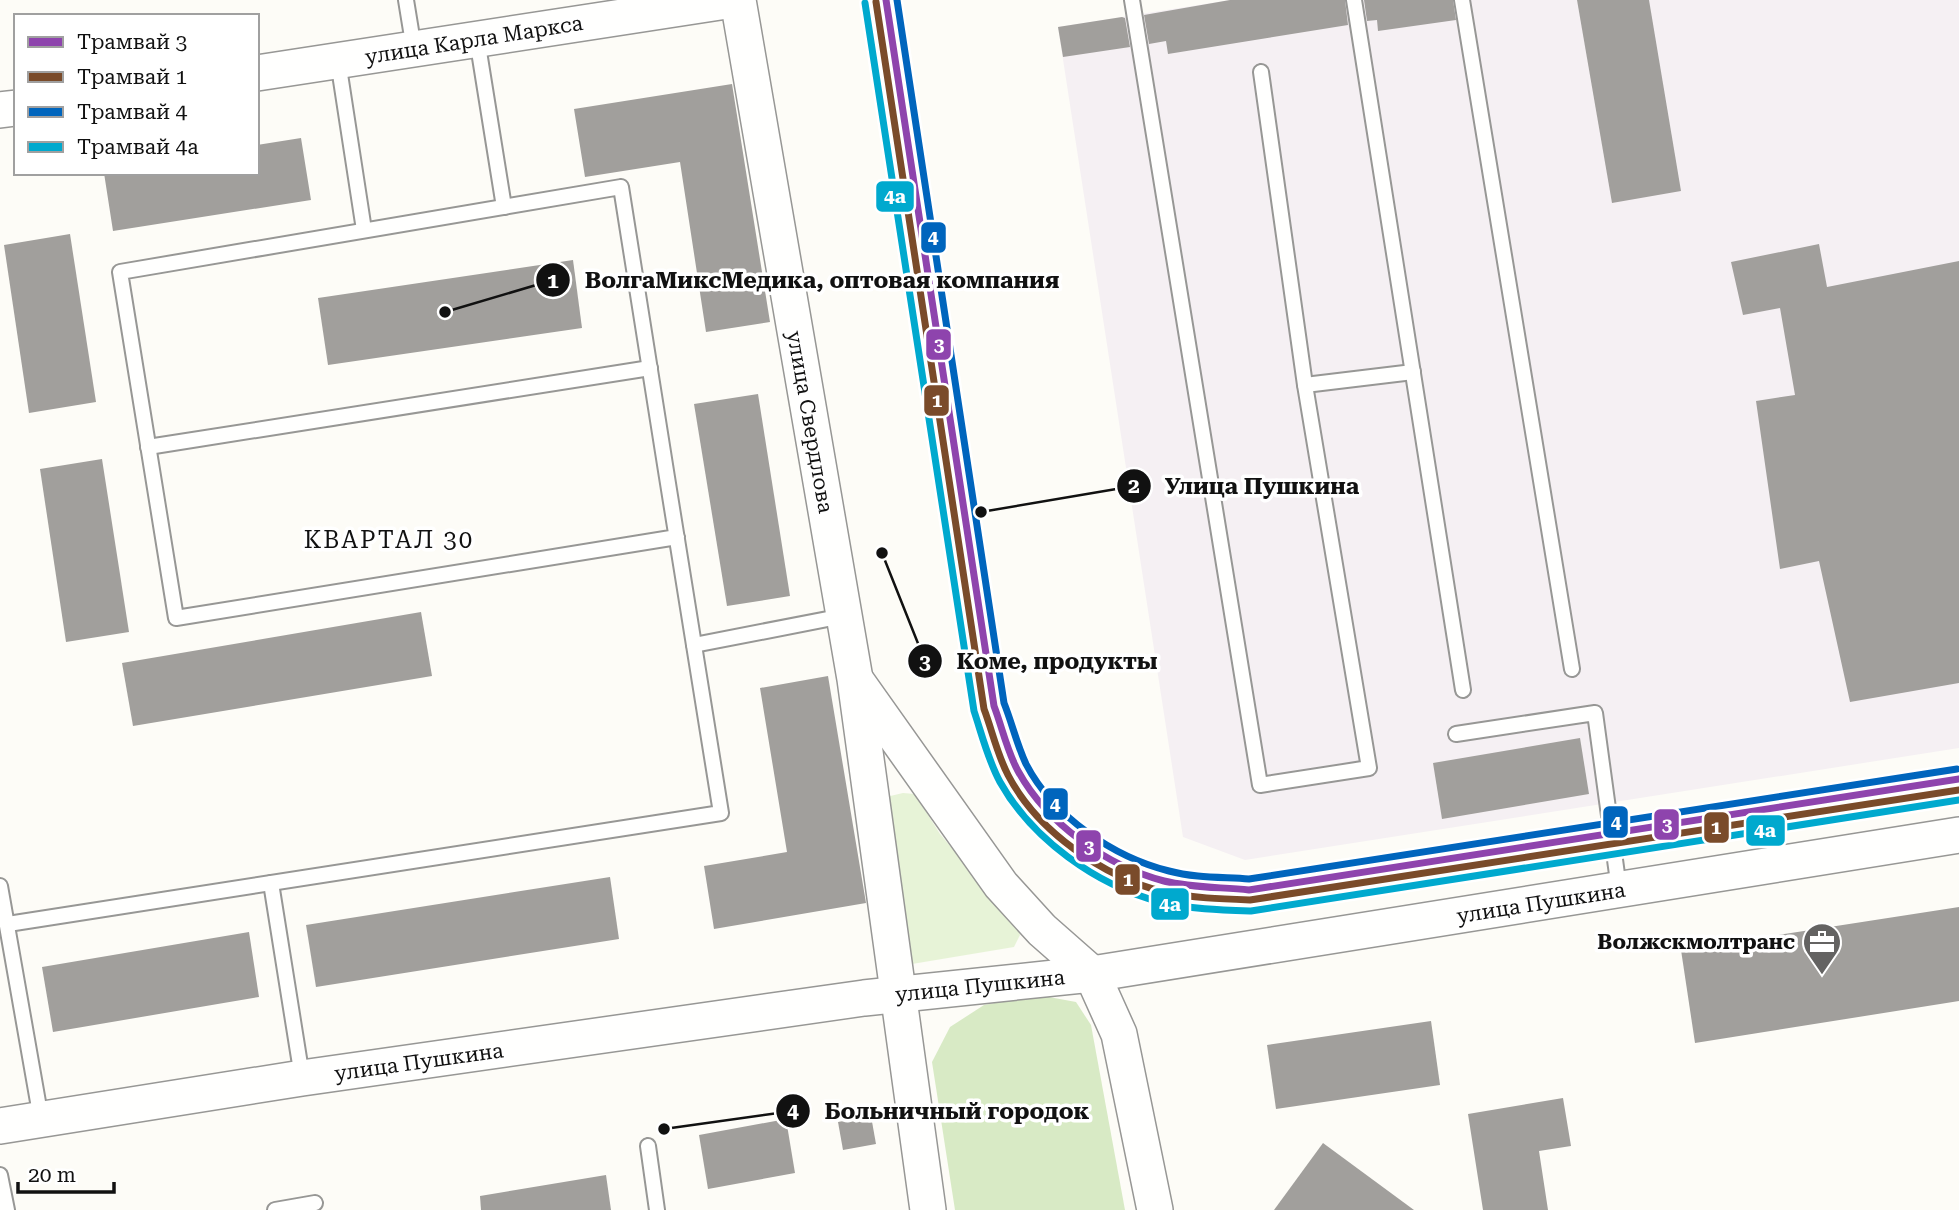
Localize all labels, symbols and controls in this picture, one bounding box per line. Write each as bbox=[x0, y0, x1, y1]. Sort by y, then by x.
street label: улица Карла Маркса bbox=[363, 11, 585, 69]
legend bbox=[14, 14, 259, 175]
text: Трамвай 3 bbox=[77, 30, 187, 54]
text: Трамвай 1 bbox=[77, 65, 187, 89]
text: Трамвай 4 bbox=[77, 100, 187, 124]
text: Трамвай 4а bbox=[77, 135, 199, 159]
line badge: 4а bbox=[875, 180, 915, 213]
text: 4а bbox=[884, 185, 906, 208]
line badge: 4 bbox=[920, 221, 947, 254]
text: 4 bbox=[928, 226, 939, 249]
callout: ВолгаМиксМедика, оптовая компания bbox=[535, 258, 1073, 302]
text: ВолгаМиксМедика, оптовая компания bbox=[585, 267, 1059, 294]
text: 1 bbox=[547, 269, 559, 293]
line badge: 3 bbox=[925, 328, 952, 361]
street label: улица Свердлова bbox=[782, 329, 838, 516]
text: 3 bbox=[934, 333, 945, 356]
line badge: 1 bbox=[923, 384, 950, 417]
text: 1 bbox=[932, 389, 943, 412]
callout: Улица Пушкина bbox=[1116, 464, 1374, 508]
text: Улица Пушкина bbox=[1165, 473, 1360, 500]
text: 2 bbox=[1128, 474, 1140, 498]
district label: КВАРТАЛ 30 bbox=[304, 526, 474, 554]
callout: Коме, продукты bbox=[908, 639, 1172, 683]
text: Коме, продукты bbox=[956, 648, 1158, 675]
text: 3 bbox=[919, 650, 931, 674]
line badge: 4 bbox=[1042, 787, 1069, 821]
text: 4 bbox=[1050, 793, 1061, 816]
line badge: 4 bbox=[1602, 805, 1629, 839]
line badge: 3 bbox=[1653, 808, 1680, 841]
text: 4 bbox=[1611, 811, 1622, 834]
line badge: 1 bbox=[1703, 811, 1730, 844]
text: 3 bbox=[1662, 813, 1673, 836]
line badge: 4а bbox=[1745, 814, 1786, 847]
text: 1 bbox=[1711, 816, 1722, 839]
text: 4а bbox=[1754, 819, 1776, 842]
line badge: 3 bbox=[1075, 829, 1102, 863]
text: 3 bbox=[1084, 835, 1095, 858]
line badge: 1 bbox=[1114, 863, 1141, 896]
text: 1 bbox=[1123, 868, 1134, 891]
street label: улица Пушкина bbox=[1455, 878, 1628, 928]
line badge: 4а bbox=[1150, 887, 1190, 921]
text: 4а bbox=[1159, 893, 1181, 916]
office icon: Волжскмолтранс bbox=[1801, 921, 1843, 976]
place label: Волжскмолтранс bbox=[1597, 930, 1795, 954]
street label: улица Пушкина bbox=[894, 965, 1067, 1007]
street label: улица Пушкина bbox=[333, 1038, 506, 1086]
callout: Больничный городок bbox=[775, 1089, 1103, 1133]
text: Больничный городок bbox=[825, 1098, 1090, 1125]
text: 4 bbox=[787, 1099, 799, 1123]
scale bar bbox=[18, 1150, 114, 1194]
text: 20 m bbox=[28, 1163, 76, 1187]

